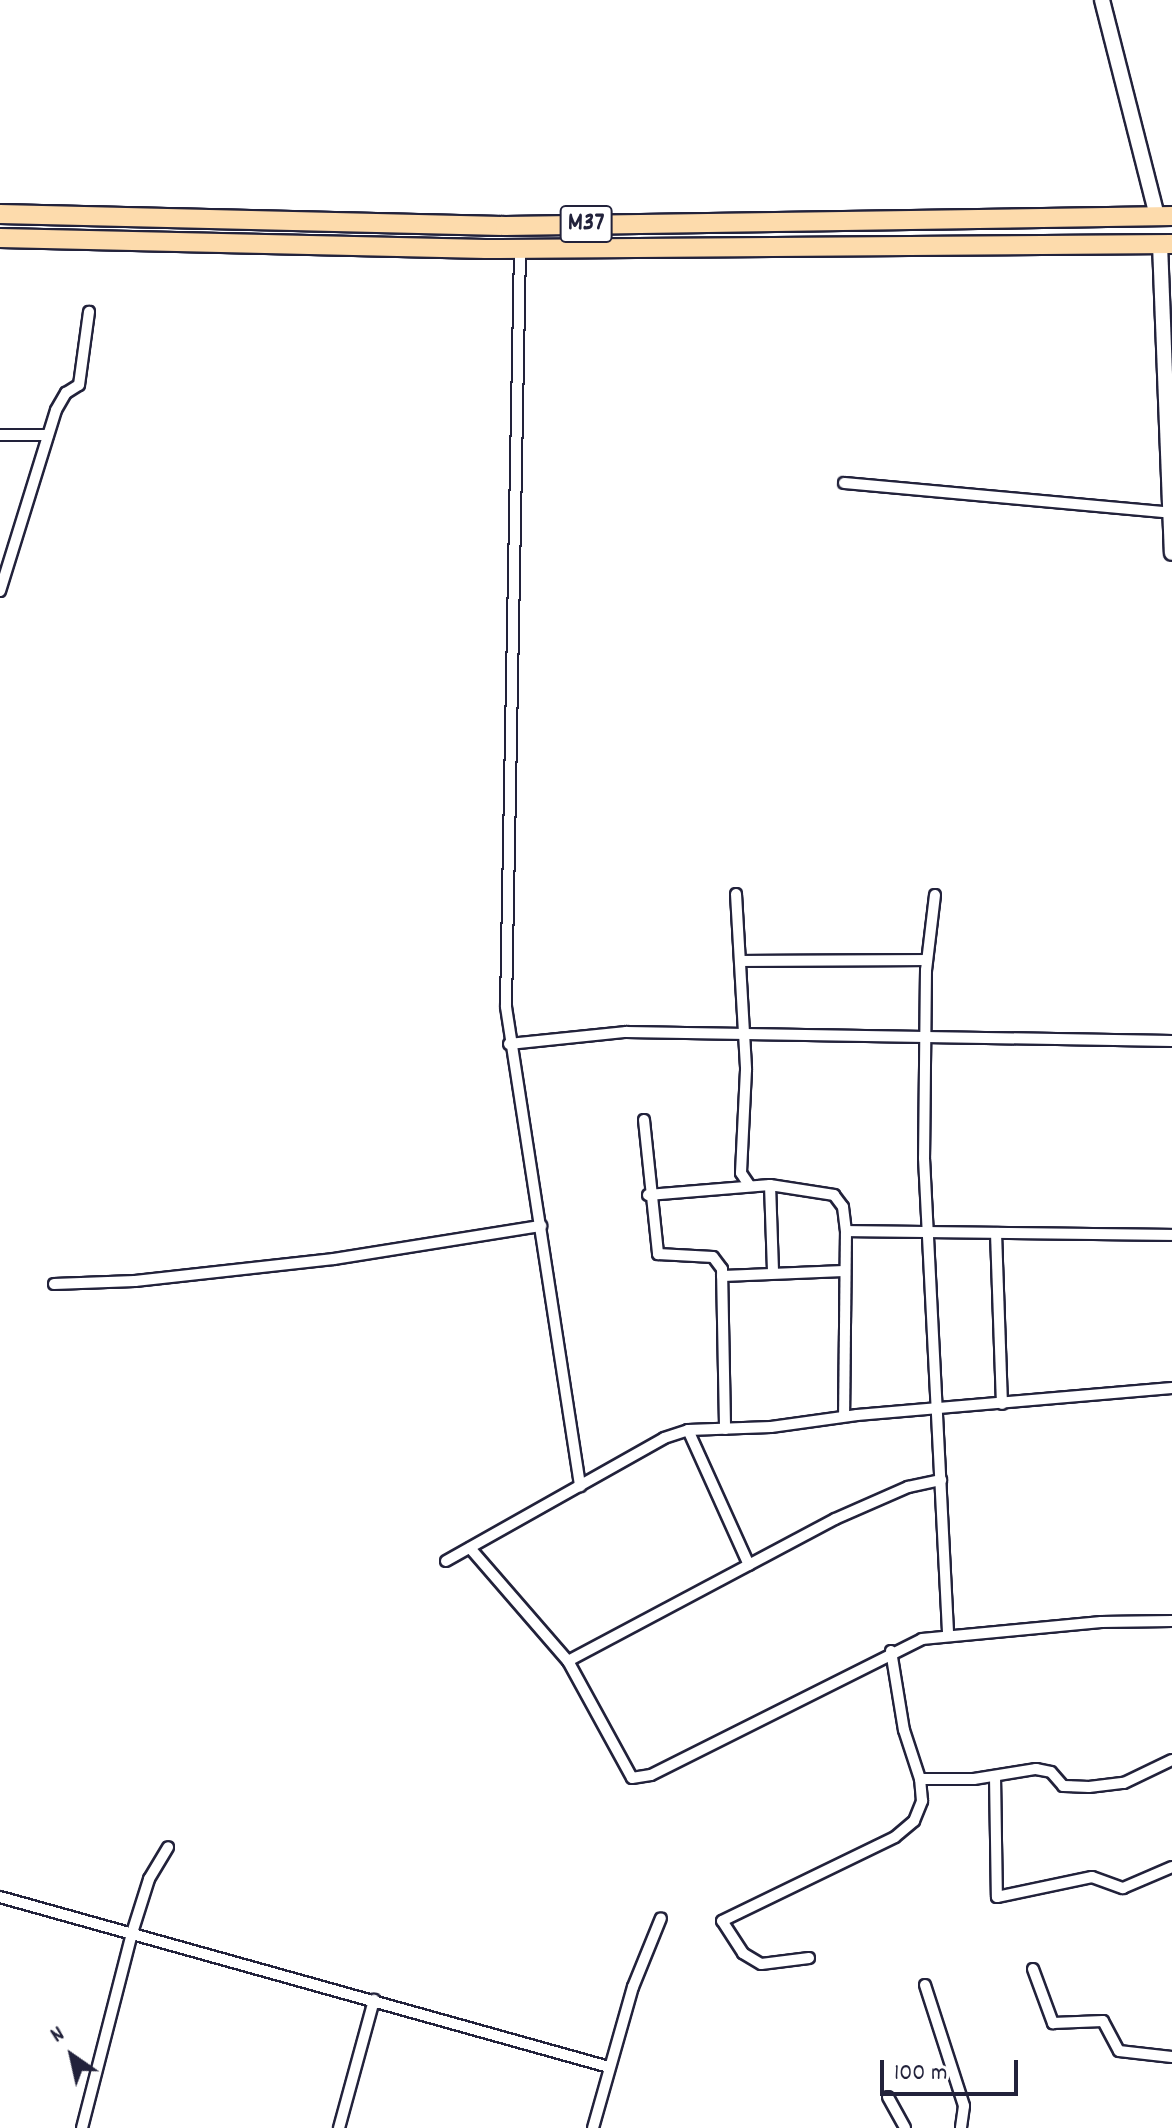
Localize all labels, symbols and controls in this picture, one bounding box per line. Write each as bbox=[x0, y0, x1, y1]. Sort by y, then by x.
road number: M37 bbox=[558, 202, 614, 246]
north arrow bbox=[32, 2016, 112, 2096]
text: N bbox=[45, 2020, 71, 2052]
scale bar bbox=[884, 2044, 1022, 2094]
text: 100 m bbox=[894, 2057, 947, 2091]

